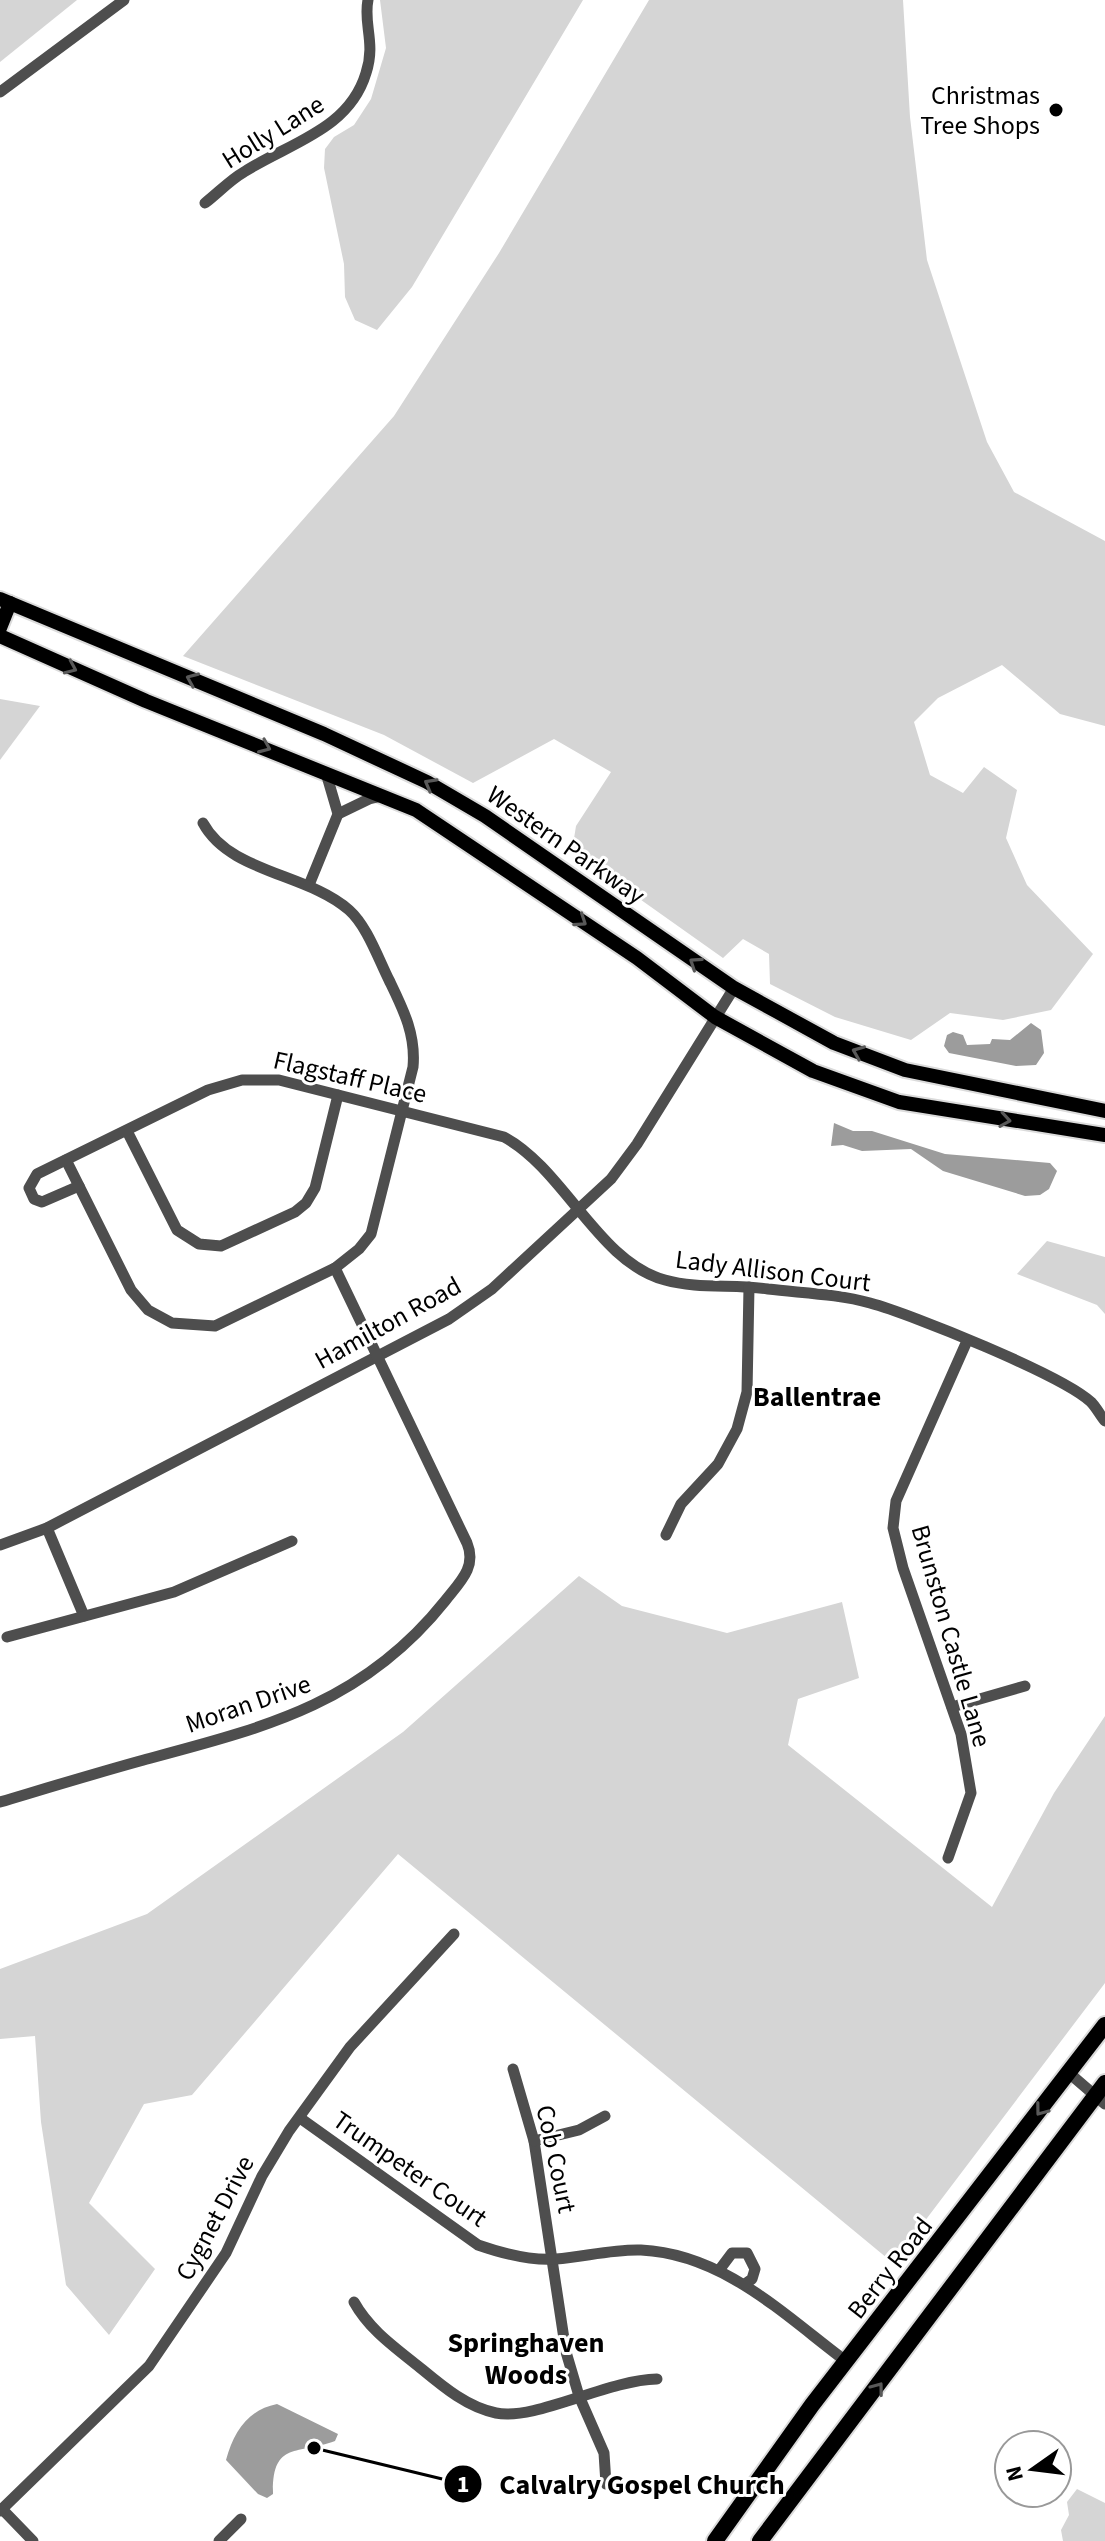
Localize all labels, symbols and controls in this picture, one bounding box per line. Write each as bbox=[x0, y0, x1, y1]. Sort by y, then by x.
place label: Christmas Tree Shops bbox=[920, 77, 1040, 144]
street label: Holly Lane bbox=[215, 86, 331, 178]
marker: Christmas Tree Shops bbox=[1047, 101, 1065, 119]
one-way arrow bbox=[63, 658, 78, 674]
one-way arrow bbox=[186, 672, 200, 688]
one-way arrow bbox=[257, 738, 271, 754]
street label: Western Parkway bbox=[479, 777, 653, 913]
one-way arrow bbox=[424, 778, 439, 794]
one-way arrow bbox=[572, 911, 586, 926]
one-way arrow bbox=[690, 958, 704, 973]
street label: Flagstaff Place bbox=[270, 1041, 430, 1113]
one-way arrow bbox=[852, 1045, 866, 1062]
one-way arrow bbox=[998, 1111, 1012, 1128]
street label: Lady Allison Court bbox=[673, 1241, 873, 1301]
street label: Hamilton Road bbox=[308, 1267, 468, 1379]
district label: Ballentrae bbox=[753, 1377, 881, 1417]
street label: Brunston Castle Lane bbox=[902, 1520, 1000, 1752]
street label: Moran Drive bbox=[180, 1665, 316, 1743]
one-way arrow bbox=[1037, 2101, 1051, 2116]
street label: Trumpeter Court bbox=[325, 2102, 495, 2236]
street label: Cob Court bbox=[527, 2102, 586, 2217]
street label: Cygnet Drive bbox=[167, 2149, 263, 2287]
street label: Berry Road bbox=[838, 2209, 942, 2327]
district label: Springhaven Woods bbox=[447, 2323, 605, 2395]
one-way arrow bbox=[869, 2382, 883, 2397]
north arrow bbox=[993, 2429, 1073, 2509]
callout: Calvalry Gospel Church bbox=[443, 2458, 801, 2510]
text: N bbox=[997, 2463, 1032, 2485]
text: Calvalry Gospel Church bbox=[499, 2465, 785, 2505]
text: 1 bbox=[457, 2467, 469, 2502]

